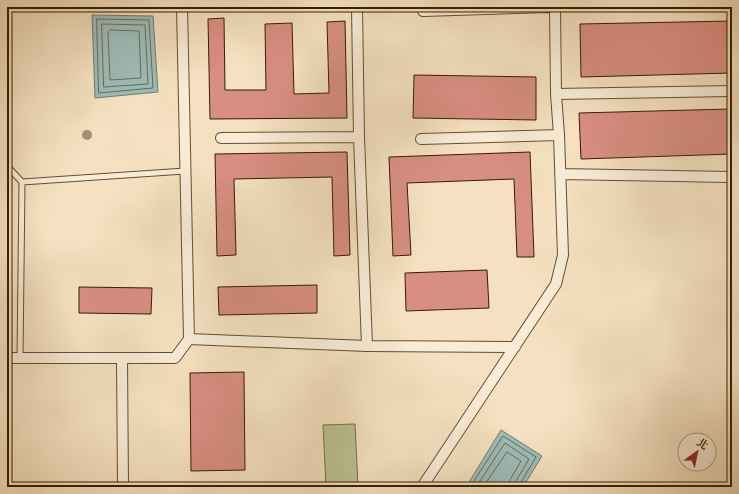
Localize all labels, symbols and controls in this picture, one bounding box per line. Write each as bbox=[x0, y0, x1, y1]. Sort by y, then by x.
north arrow bbox=[677, 432, 717, 472]
text: 北 bbox=[693, 435, 711, 453]

